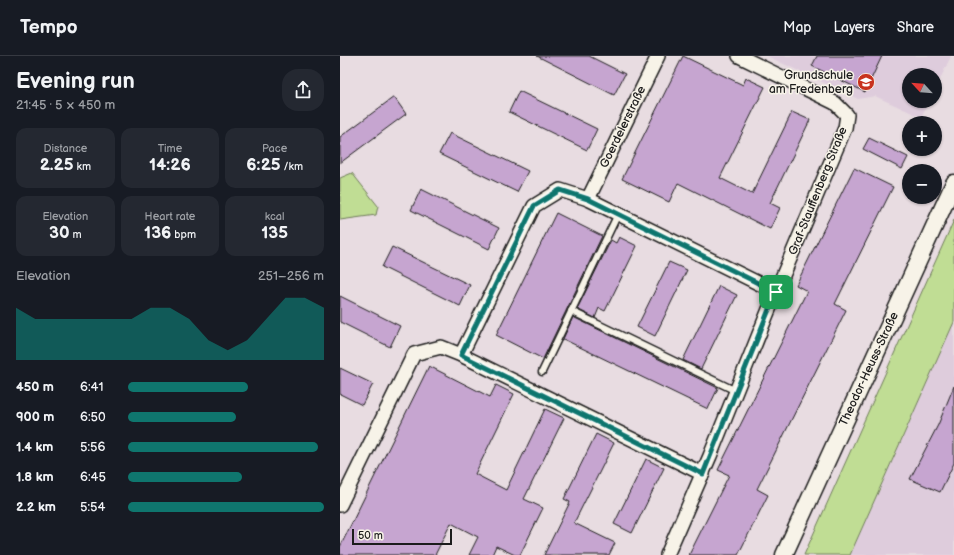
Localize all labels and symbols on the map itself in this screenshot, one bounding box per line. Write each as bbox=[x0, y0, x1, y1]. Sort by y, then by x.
place label: Grundschule am Fredenberg bbox=[769, 68, 853, 97]
north arrow bbox=[902, 68, 942, 108]
school or university icon: Grundschule am Fredenberg bbox=[856, 72, 876, 92]
street label: Goerdelerstraße bbox=[597, 84, 649, 170]
street label: Graf-Stauffenberg-Straße bbox=[785, 125, 851, 257]
pin bbox=[759, 275, 793, 309]
street label: Theodor-Heuss-Straße bbox=[836, 310, 902, 428]
scale bar bbox=[352, 527, 452, 546]

